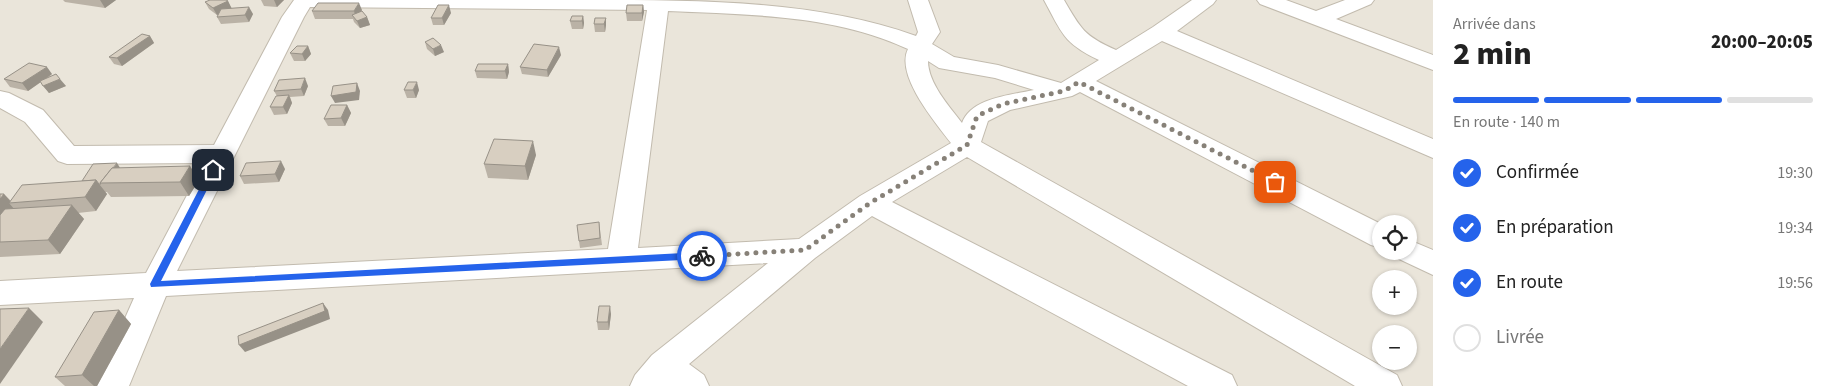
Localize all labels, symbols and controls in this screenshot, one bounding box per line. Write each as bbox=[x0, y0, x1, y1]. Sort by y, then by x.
text: Arrivée dans bbox=[1453, 13, 1536, 35]
text: 20:00–20:05 bbox=[1711, 29, 1813, 56]
text: 2 min bbox=[1453, 31, 1532, 77]
text: En route · 140 m bbox=[1453, 111, 1560, 133]
pin bbox=[192, 149, 234, 191]
icon: home bbox=[199, 156, 227, 184]
icon: check bbox=[1453, 159, 1481, 187]
text: Confirmée bbox=[1496, 159, 1579, 186]
pin bbox=[1254, 161, 1296, 203]
text: 19:30 bbox=[1777, 162, 1813, 184]
icon: bag bbox=[1261, 168, 1289, 196]
icon: check bbox=[1453, 214, 1481, 242]
text: En préparation bbox=[1496, 214, 1614, 241]
map controls bbox=[1372, 215, 1417, 370]
button: locate bbox=[1372, 215, 1417, 260]
text: 19:34 bbox=[1777, 217, 1813, 239]
courier bbox=[677, 231, 727, 281]
icon: bike bbox=[688, 242, 716, 270]
icon: check bbox=[1453, 269, 1481, 297]
text: En route bbox=[1496, 269, 1563, 296]
button: + bbox=[1372, 270, 1417, 315]
text: 19:56 bbox=[1777, 272, 1813, 294]
text: Livrée bbox=[1496, 324, 1544, 351]
button: − bbox=[1372, 325, 1417, 370]

